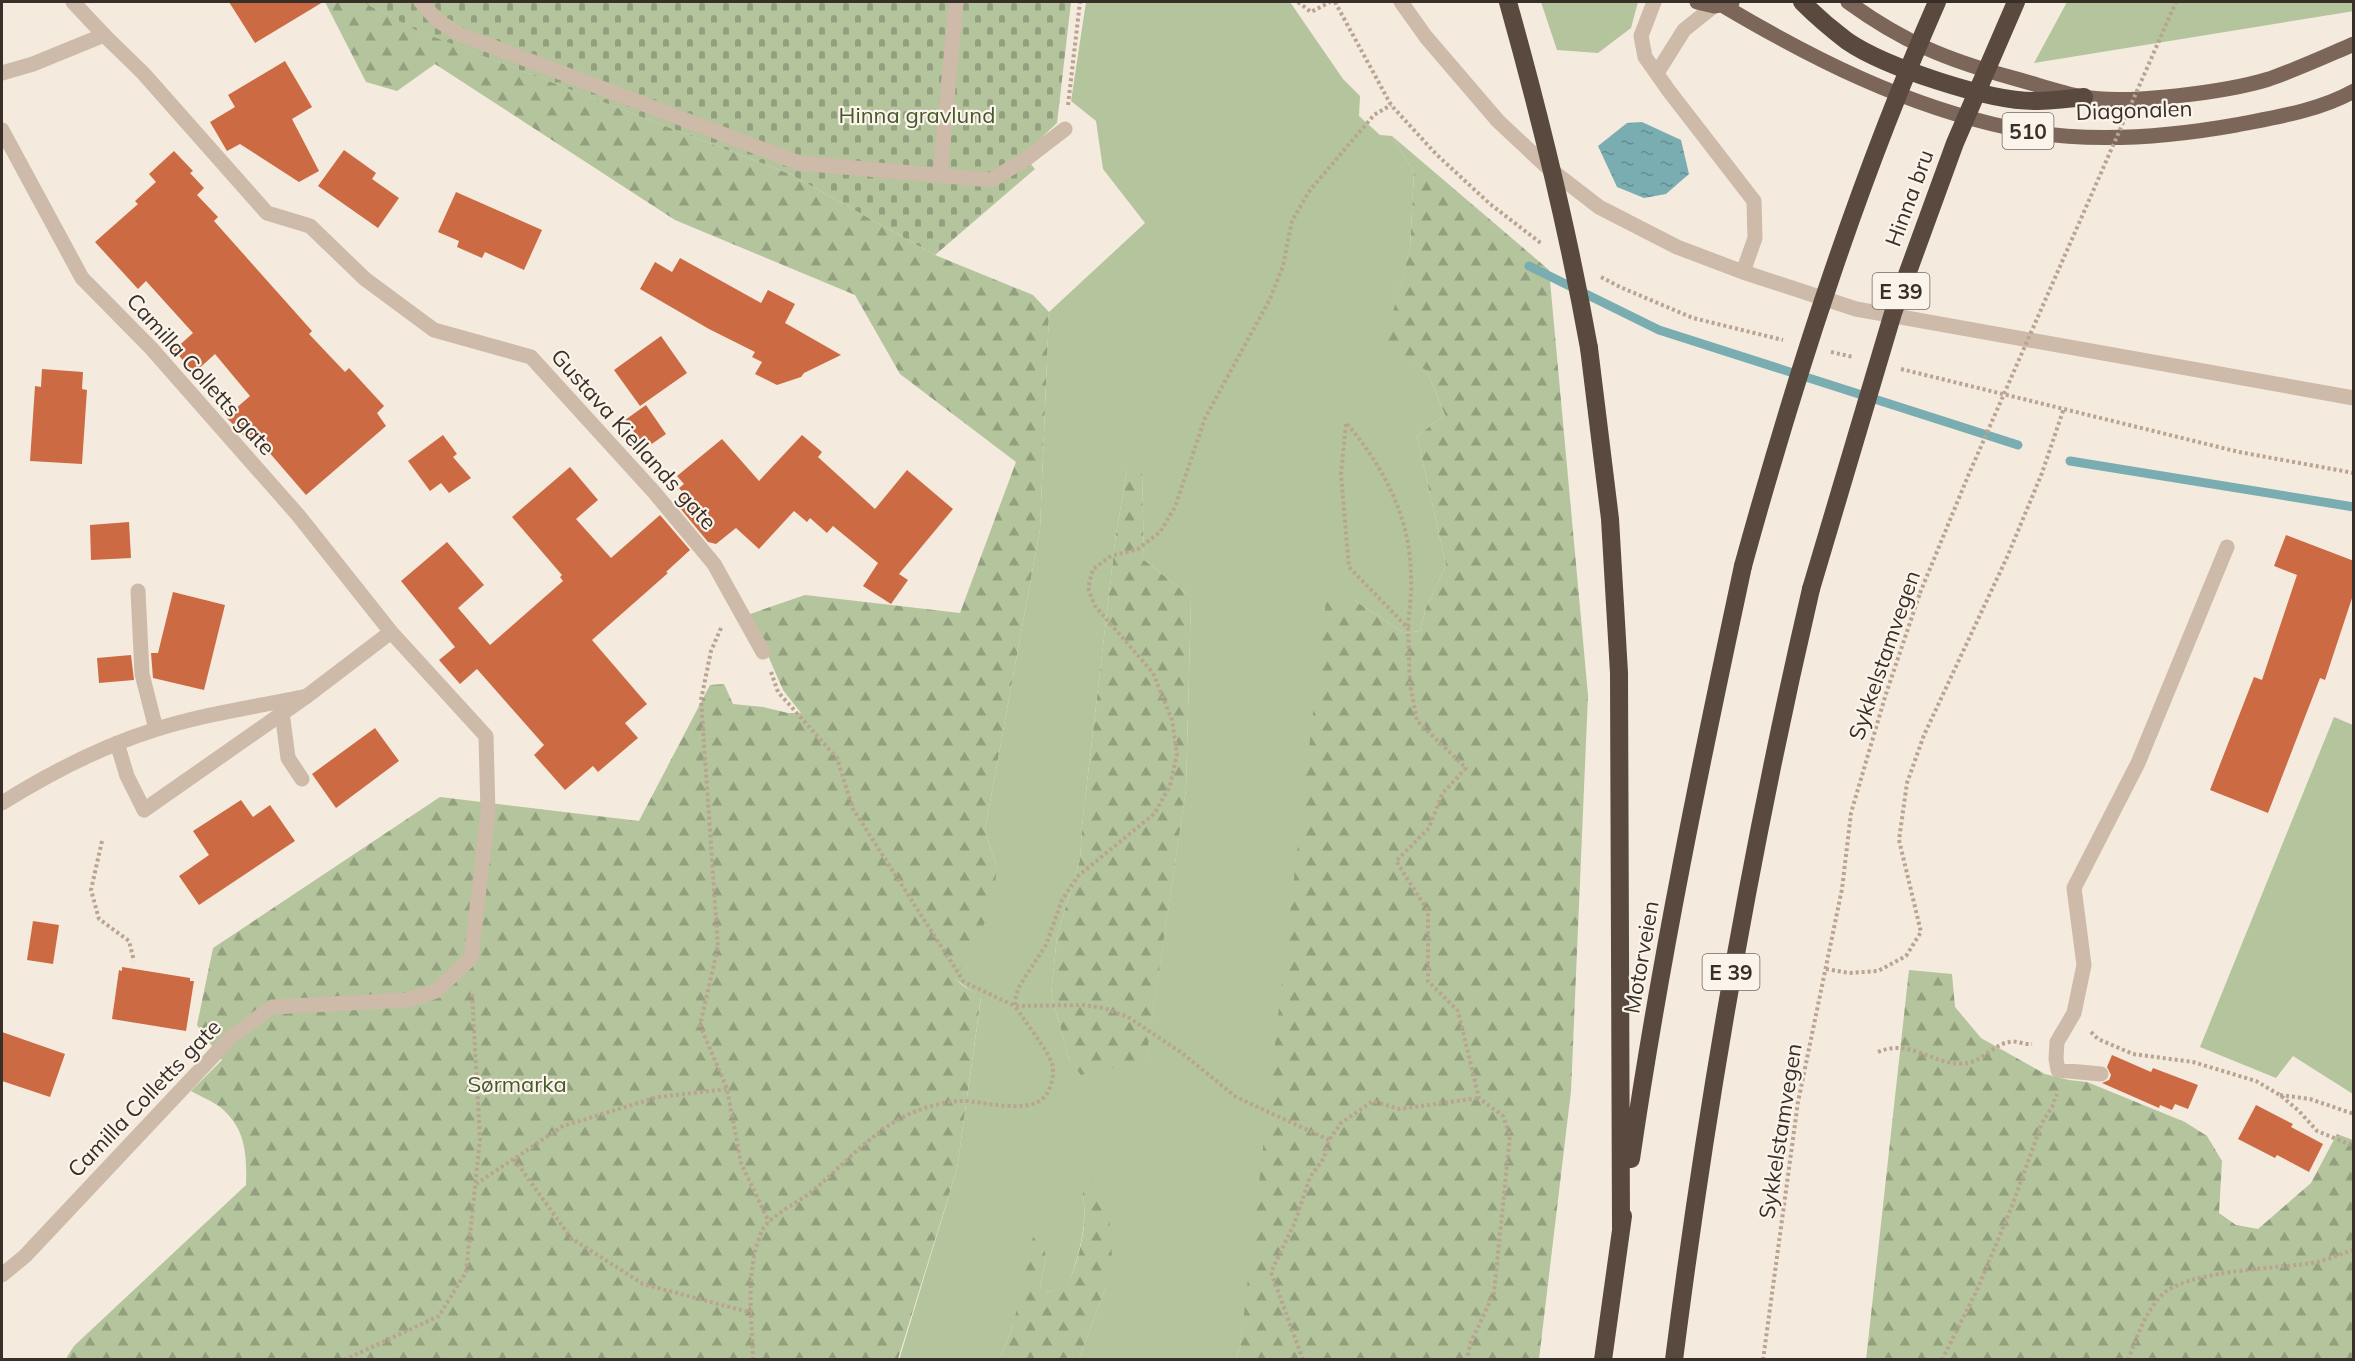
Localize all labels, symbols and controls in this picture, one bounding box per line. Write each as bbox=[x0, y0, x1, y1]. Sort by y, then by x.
street label: Diagonalen bbox=[2075, 94, 2193, 126]
park label: Hinna gravlund bbox=[839, 101, 995, 129]
road number: 510 bbox=[2002, 113, 2054, 149]
street label: Hinna bru bbox=[1879, 146, 1939, 250]
road number: E 39 bbox=[1872, 273, 1930, 309]
street label: Camilla Colletts gate bbox=[121, 287, 281, 461]
street label: Gustava Kiellands gate bbox=[545, 343, 723, 535]
street label: Sykkelstamvegen bbox=[1842, 567, 1926, 743]
street label: Motorveien bbox=[1617, 899, 1665, 1015]
road number: E 39 bbox=[1702, 954, 1760, 990]
street label: Camilla Colletts gate bbox=[61, 1013, 227, 1183]
street label: Sykkelstamvegen bbox=[1752, 1041, 1808, 1221]
park label: Sørmarka bbox=[467, 1070, 567, 1098]

